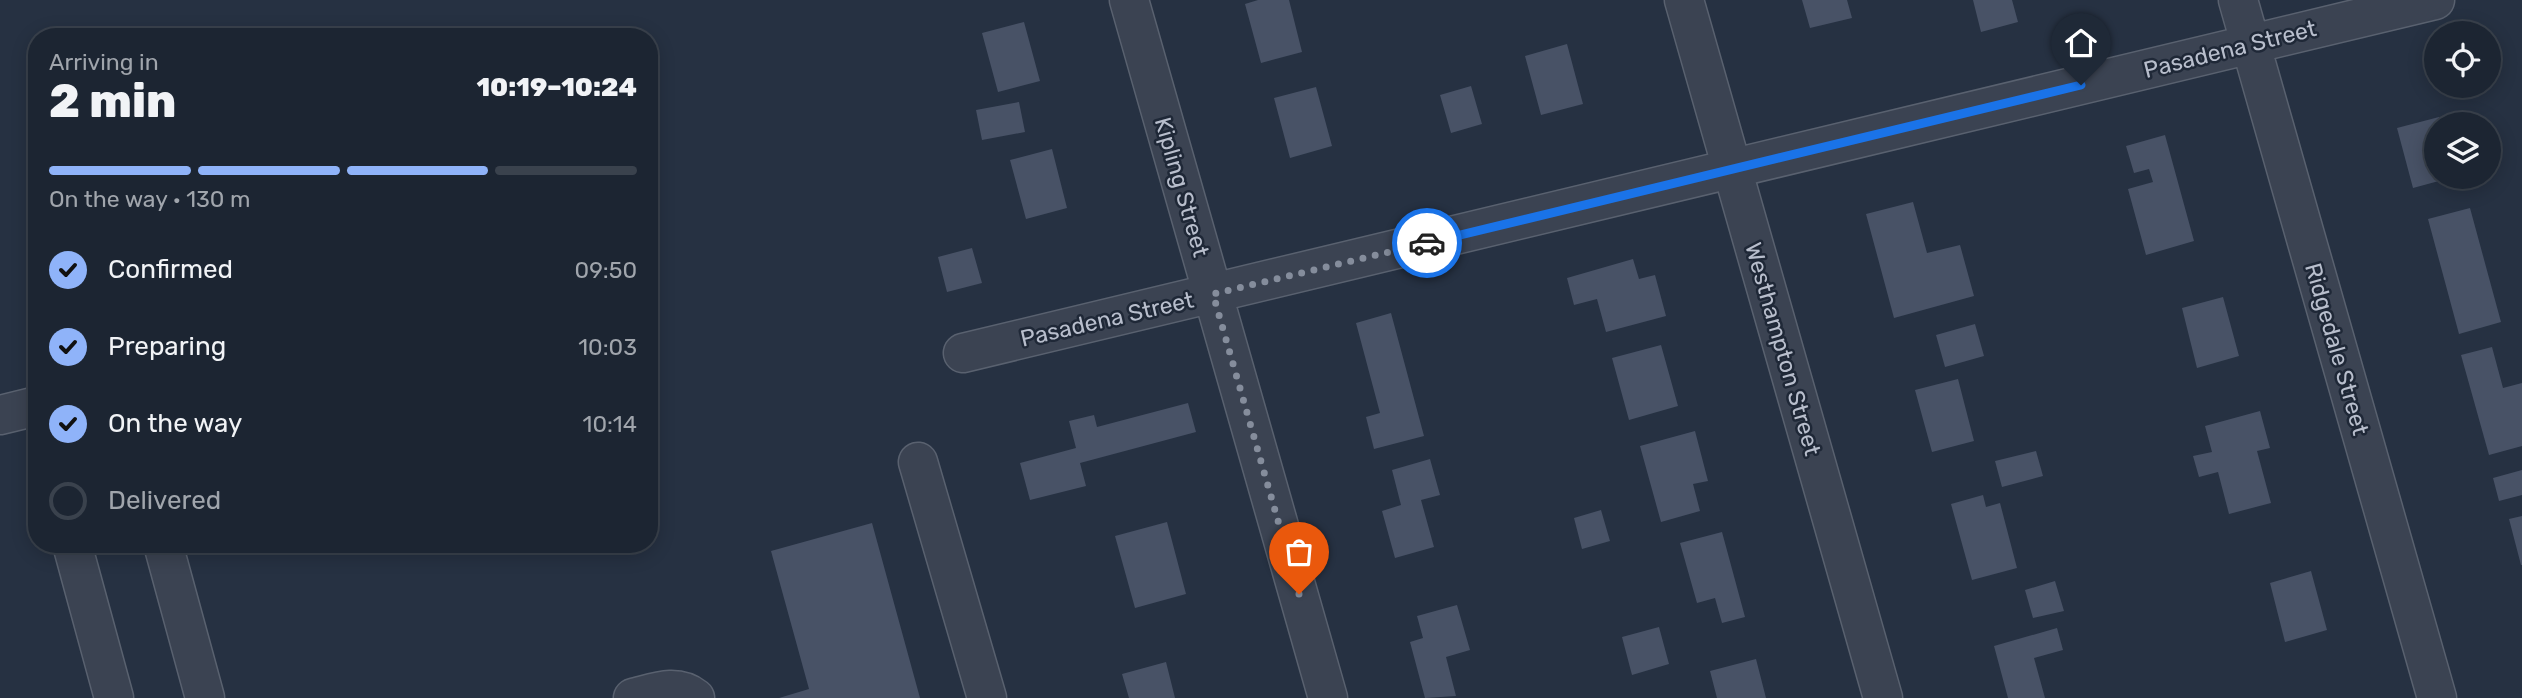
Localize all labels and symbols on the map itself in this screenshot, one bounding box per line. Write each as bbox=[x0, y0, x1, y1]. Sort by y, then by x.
pin bbox=[2051, 13, 2111, 85]
street label: Pasadena Street bbox=[2141, 14, 2319, 84]
street label: Kipling Street bbox=[1149, 114, 1215, 260]
courier bbox=[1392, 208, 1462, 278]
street label: Westhampton Street bbox=[1739, 239, 1827, 459]
street label: Ridgedale Street bbox=[2299, 260, 2375, 438]
street label: Pasadena Street bbox=[1018, 285, 1196, 353]
pin bbox=[1269, 522, 1329, 594]

